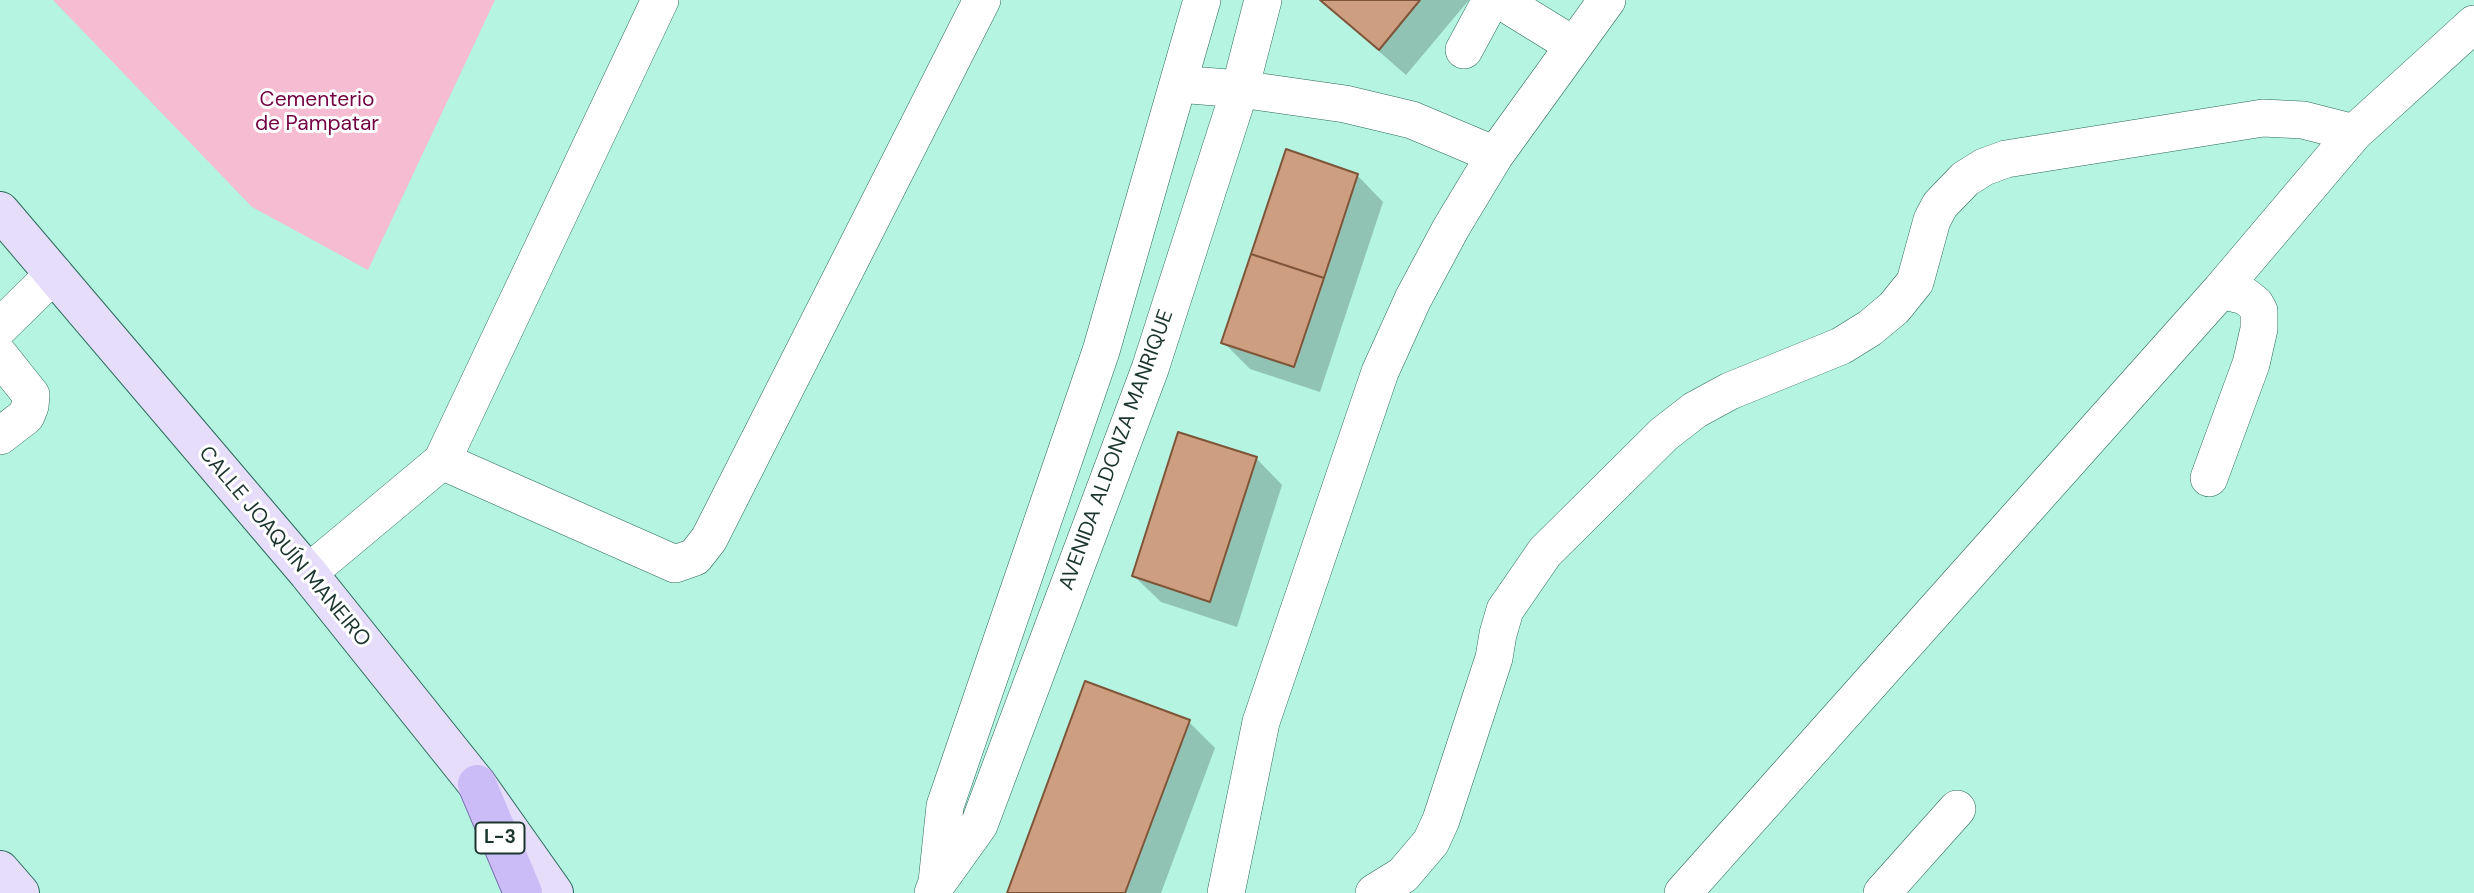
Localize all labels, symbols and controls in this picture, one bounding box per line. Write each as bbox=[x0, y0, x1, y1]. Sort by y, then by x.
park label: Cementerio de Pampatar bbox=[255, 87, 379, 137]
street label: AVENIDA ALDONZA MANRIQUE bbox=[1054, 306, 1180, 594]
street label: CALLE JOAQUÍN MANEIRO bbox=[193, 442, 375, 652]
road number: L-3 bbox=[476, 822, 524, 853]

